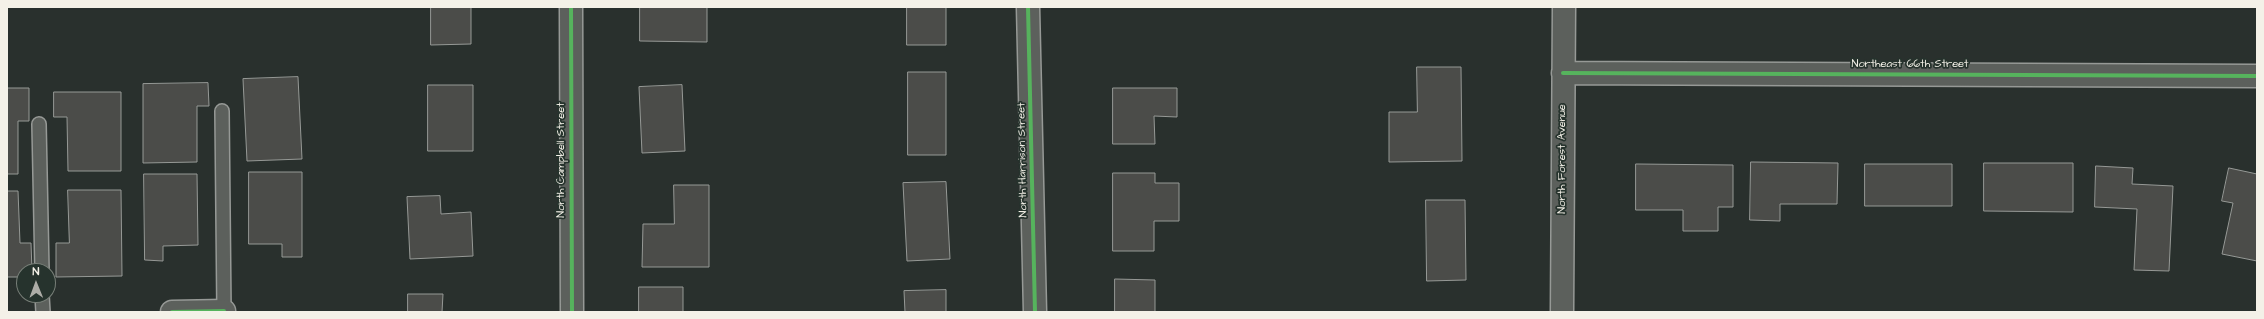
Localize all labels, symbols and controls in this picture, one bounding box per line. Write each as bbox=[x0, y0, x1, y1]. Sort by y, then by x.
street label: Northeast 66th Street bbox=[1852, 58, 1968, 72]
street label: North Campbell Street bbox=[555, 102, 569, 218]
street label: North Harrison Street bbox=[1015, 102, 1031, 218]
street label: North Forest Avenue bbox=[1556, 104, 1570, 214]
north arrow bbox=[16, 263, 56, 303]
text: N bbox=[32, 264, 39, 279]

